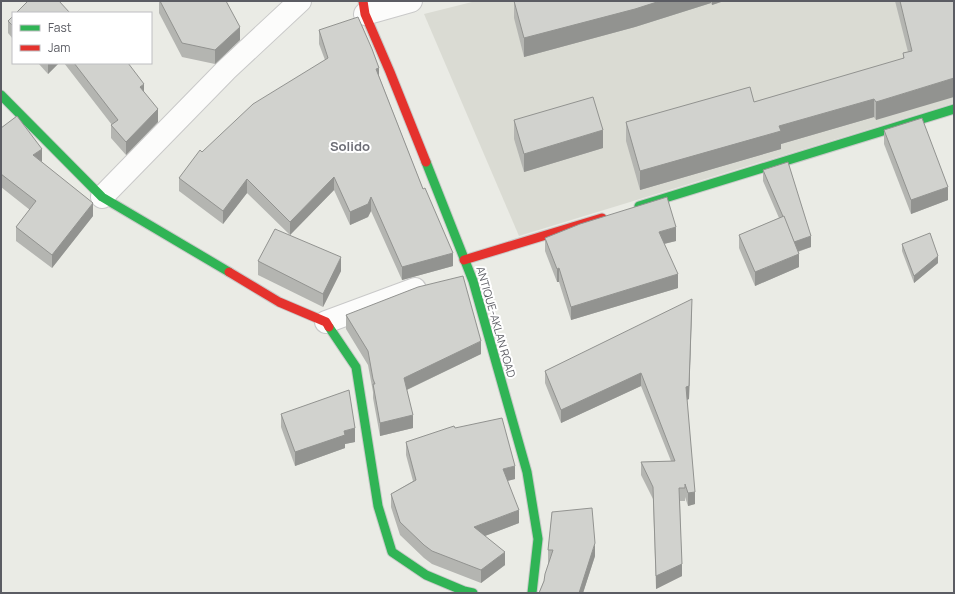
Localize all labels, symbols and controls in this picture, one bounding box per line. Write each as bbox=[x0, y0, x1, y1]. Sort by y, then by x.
legend bbox=[12, 12, 152, 64]
text: Fast bbox=[48, 19, 72, 36]
text: Jam bbox=[48, 39, 70, 56]
district label: Solido bbox=[330, 137, 370, 155]
street label: ANTIQUE-AKLAN ROAD bbox=[473, 264, 520, 379]

